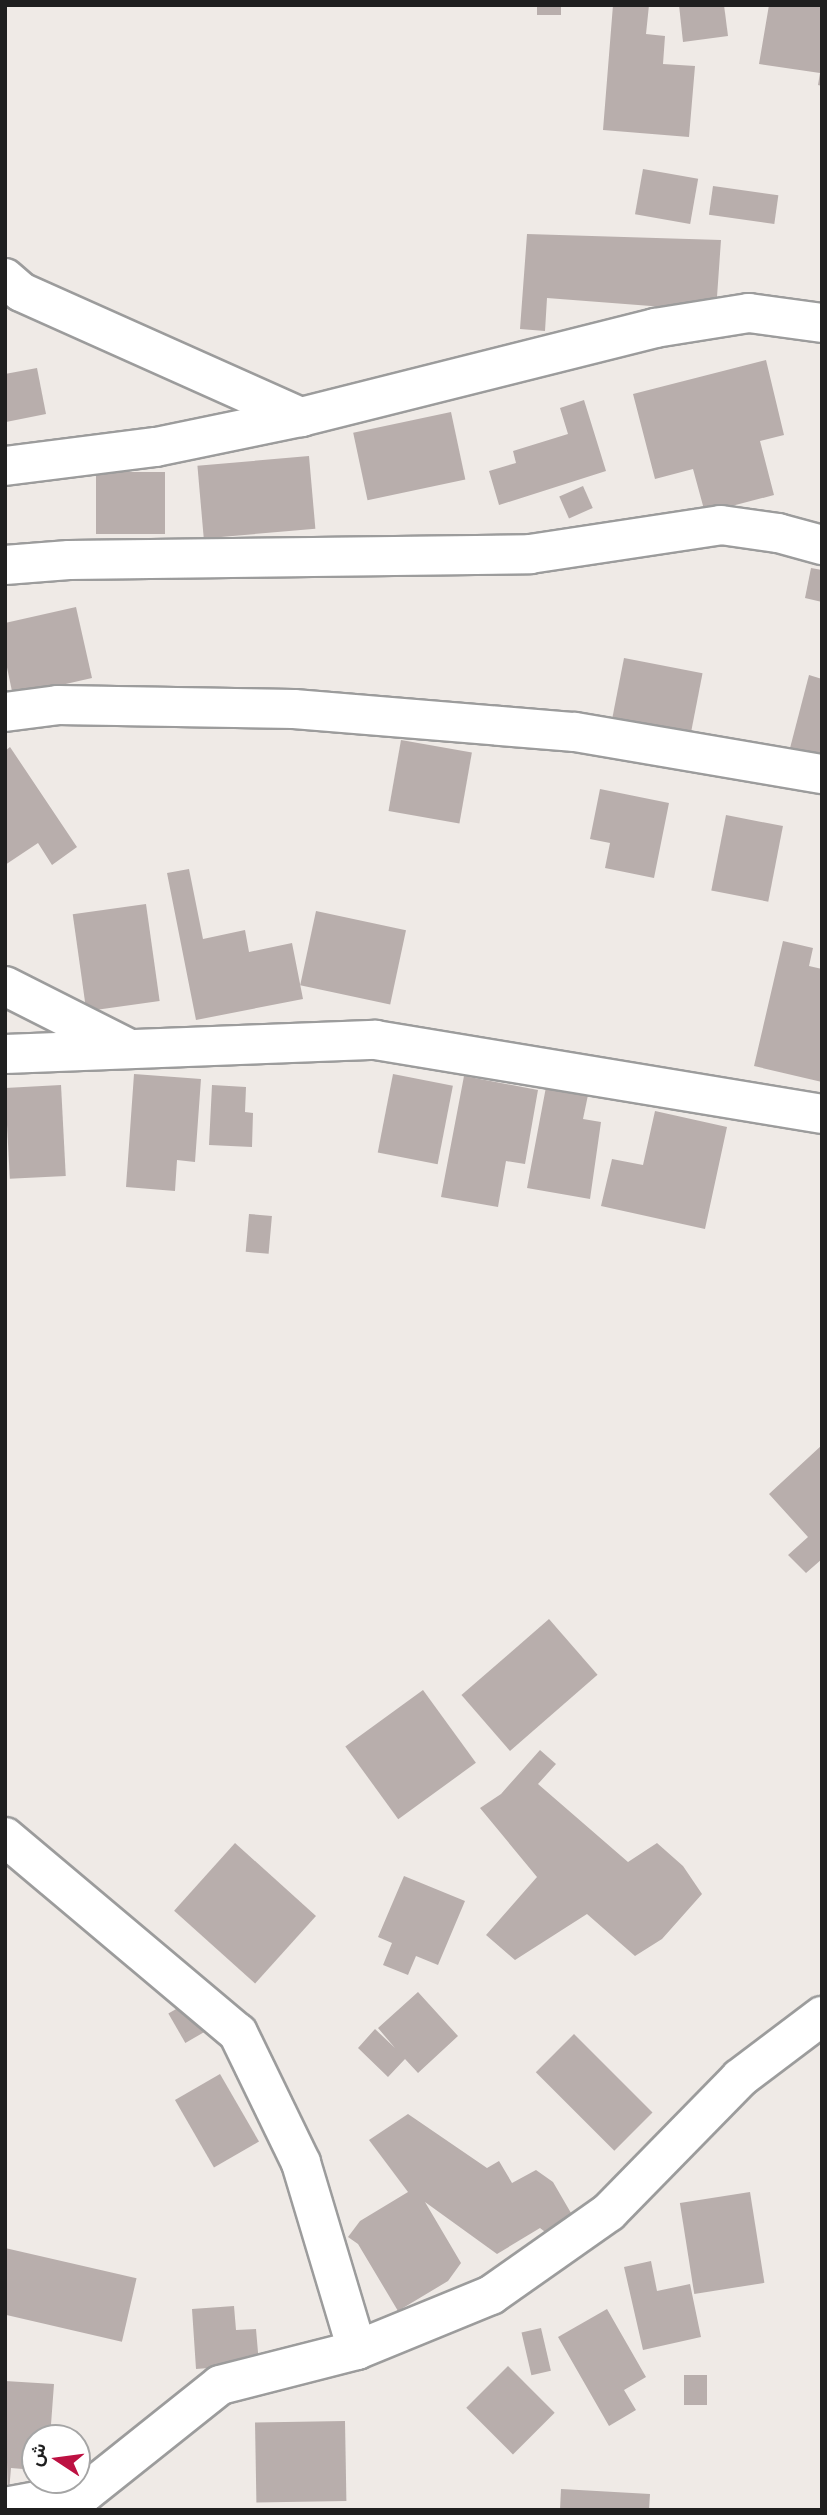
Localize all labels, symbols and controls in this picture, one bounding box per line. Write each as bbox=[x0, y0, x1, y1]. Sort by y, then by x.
north arrow bbox=[21, 2424, 91, 2494]
text: ش bbox=[23, 2441, 51, 2468]

